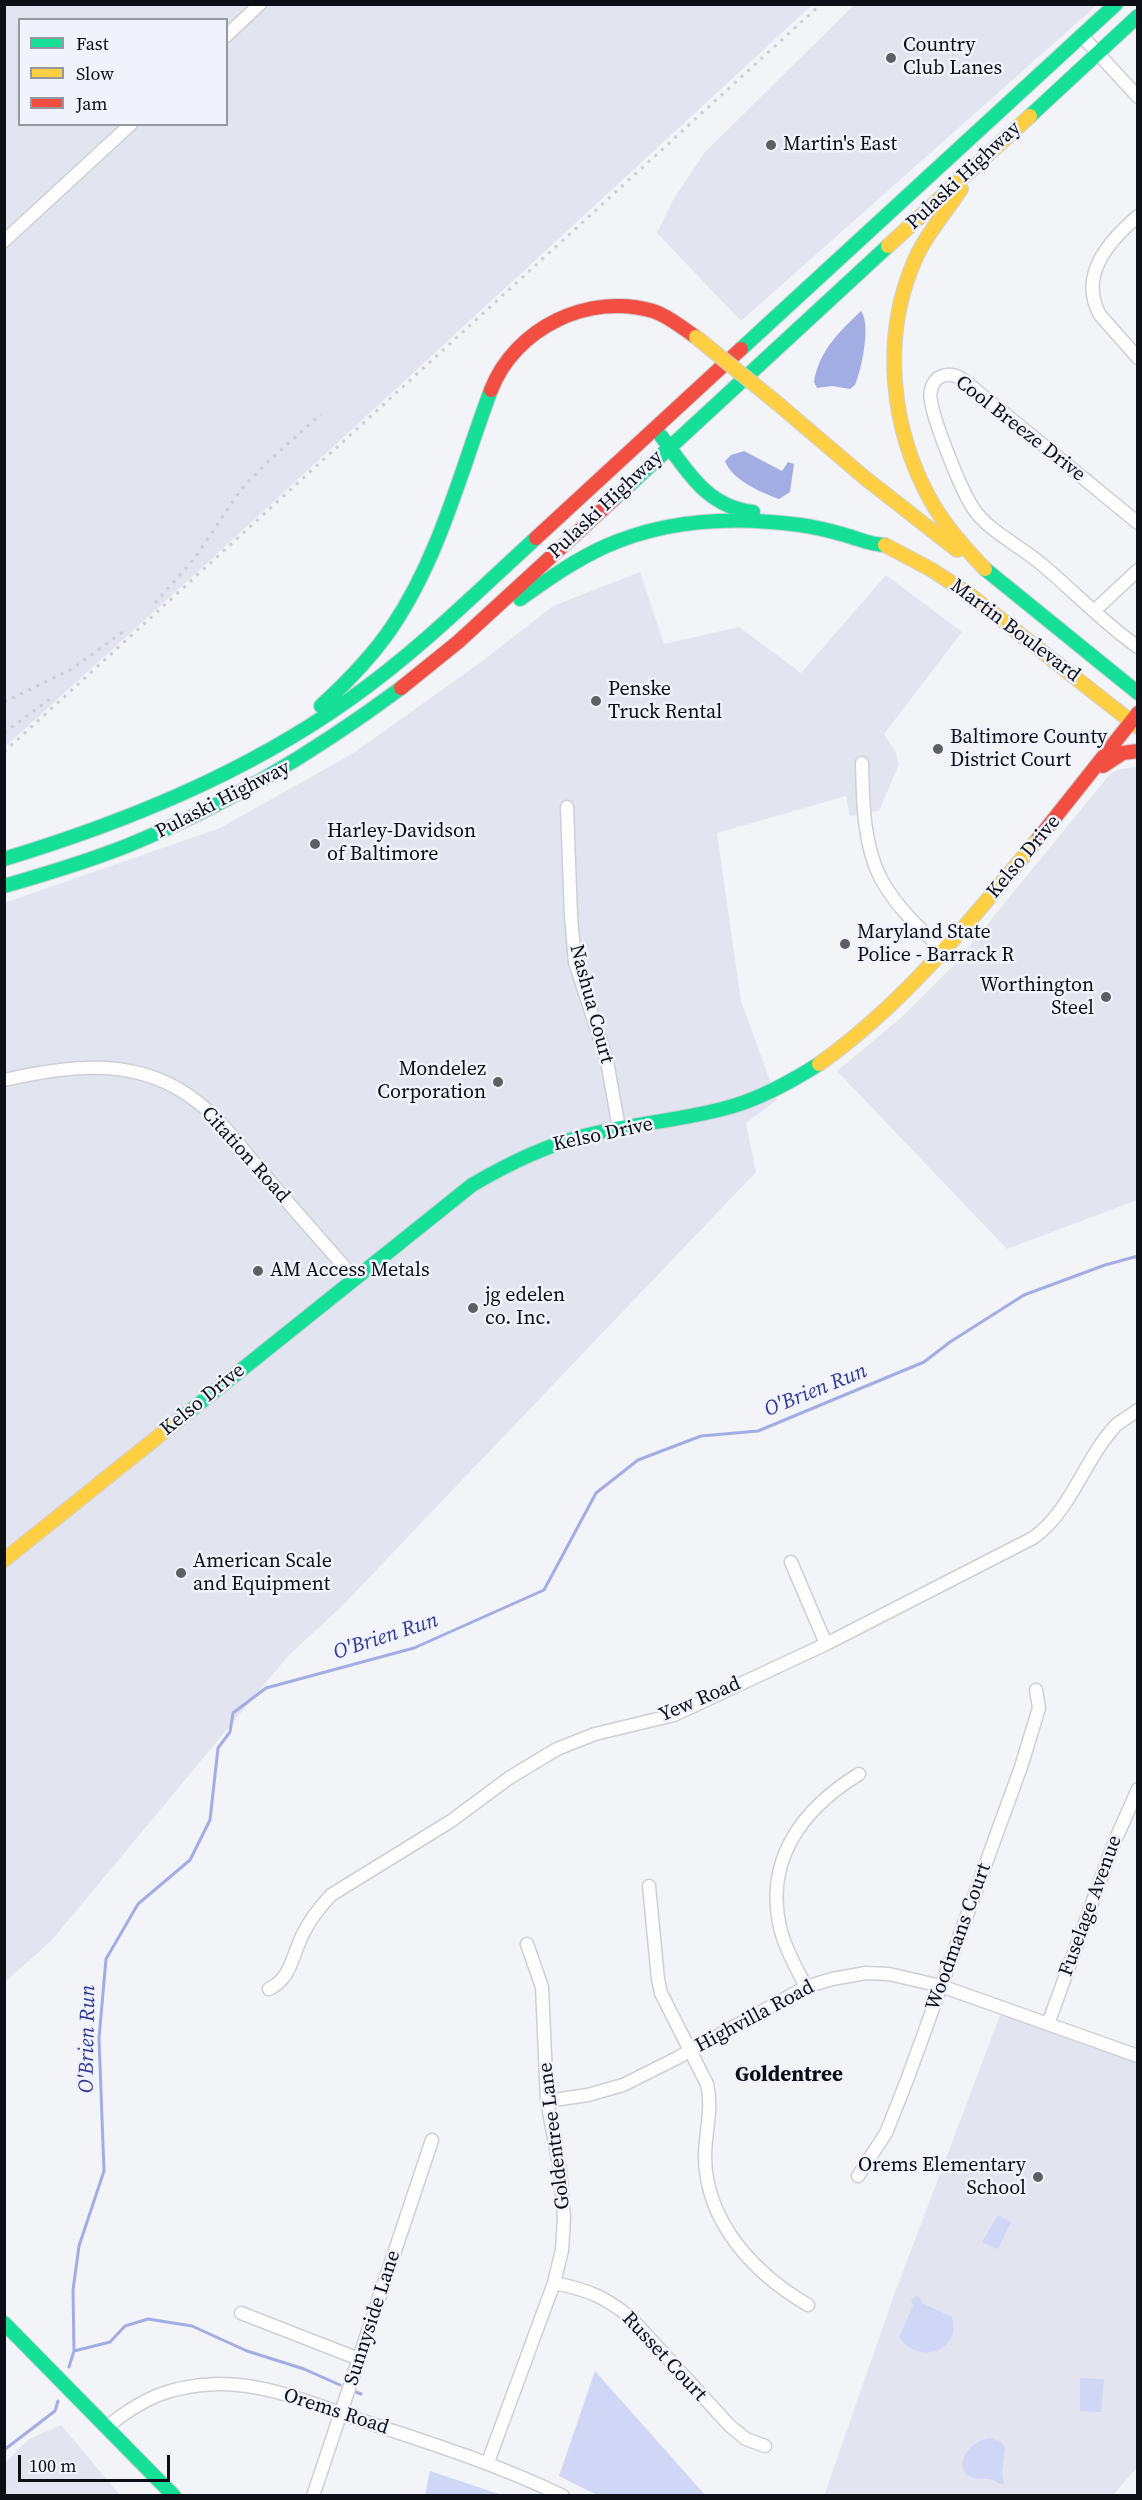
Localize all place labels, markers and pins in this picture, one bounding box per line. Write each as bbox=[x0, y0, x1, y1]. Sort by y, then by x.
place label: Country Club Lanes bbox=[903, 34, 1002, 81]
marker: Country Club Lanes bbox=[884, 51, 898, 65]
place label: Martin's East bbox=[783, 133, 897, 157]
marker: Martin's East bbox=[764, 138, 778, 152]
place label: Penske Truck Rental bbox=[608, 678, 722, 725]
marker: Penske Truck Rental bbox=[589, 694, 603, 708]
place label: Baltimore County District Court bbox=[950, 726, 1107, 773]
marker: Baltimore County District Court bbox=[931, 742, 945, 756]
place label: Harley-Davidson of Baltimore bbox=[327, 820, 476, 867]
marker: Harley-Davidson of Baltimore bbox=[308, 837, 322, 851]
place label: Maryland State Police - Barrack R bbox=[857, 921, 1014, 968]
marker: Maryland State Police - Barrack R bbox=[838, 937, 852, 951]
place label: Worthington Steel bbox=[980, 974, 1094, 1021]
marker: Worthington Steel bbox=[1099, 990, 1113, 1004]
place label: Mondelez Corporation bbox=[377, 1058, 486, 1105]
marker: Mondelez Corporation bbox=[491, 1075, 505, 1089]
place label: AM Access Metals bbox=[270, 1259, 430, 1283]
marker: AM Access Metals bbox=[251, 1264, 265, 1278]
place label: jg edelen co. Inc. bbox=[485, 1284, 565, 1331]
marker: jg edelen co. Inc. bbox=[466, 1301, 480, 1315]
place label: American Scale and Equipment bbox=[193, 1550, 332, 1597]
marker: American Scale and Equipment bbox=[174, 1566, 188, 1580]
place label: Orems Elementary School bbox=[858, 2154, 1026, 2201]
marker: Orems Elementary School bbox=[1031, 2170, 1045, 2184]

